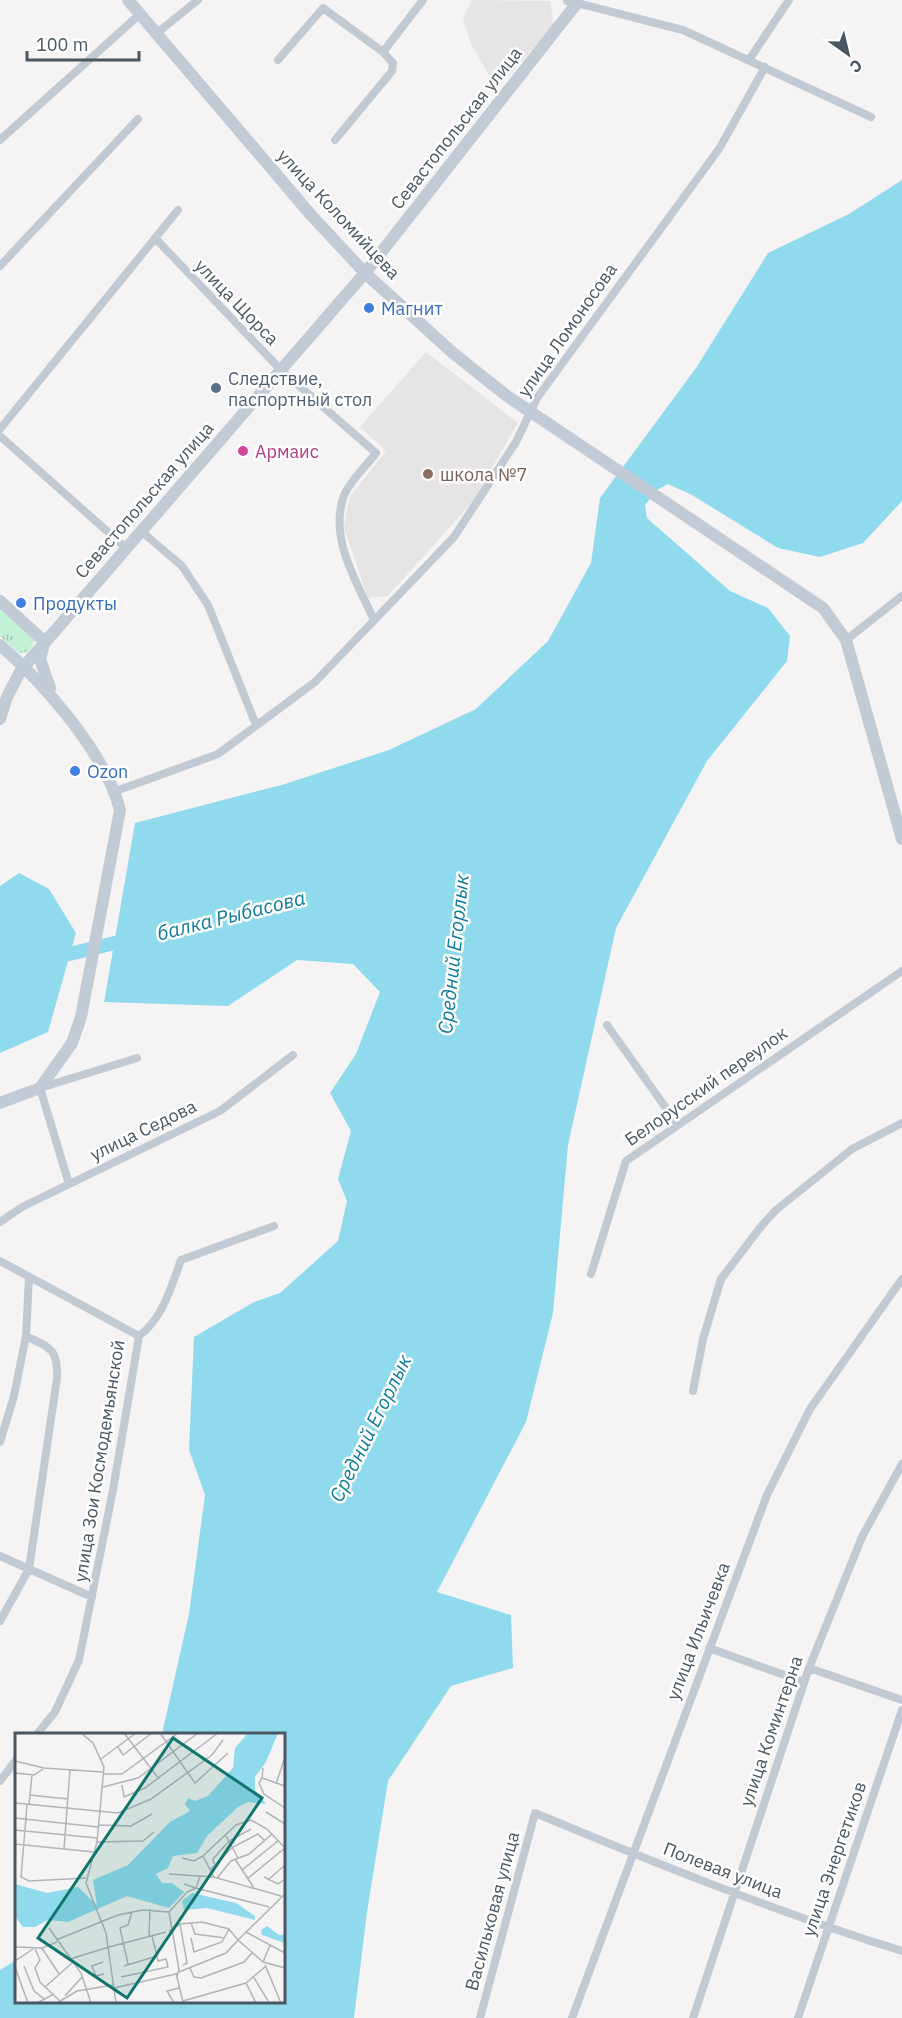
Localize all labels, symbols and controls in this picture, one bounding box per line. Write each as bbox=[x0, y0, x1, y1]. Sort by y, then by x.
scale bar bbox=[27, 24, 140, 62]
north arrow bbox=[818, 24, 878, 84]
text: 100 m bbox=[36, 33, 88, 56]
street label: Севастопольская улица bbox=[385, 42, 527, 214]
text: С bbox=[846, 55, 866, 78]
street label: улица Коломийцева bbox=[273, 144, 406, 284]
street label: улица Щорса bbox=[190, 254, 284, 350]
street label: улица Ломоносова bbox=[512, 258, 622, 401]
place label: Магнит bbox=[381, 297, 443, 320]
marker: Магнит bbox=[362, 301, 376, 315]
place label: Следствие, паспортный стол bbox=[228, 367, 372, 411]
marker: Следствие, паспортный стол bbox=[209, 381, 223, 395]
street label: Севастопольская улица bbox=[70, 417, 219, 583]
place label: Армаис bbox=[255, 440, 319, 463]
marker: Армаис bbox=[236, 444, 250, 458]
place label: школа №7 bbox=[440, 463, 527, 486]
marker: школа №7 bbox=[421, 467, 435, 481]
place label: Продукты bbox=[33, 592, 117, 615]
marker: Продукты bbox=[14, 596, 28, 610]
place label: Ozon bbox=[87, 760, 128, 783]
marker: Ozon bbox=[68, 764, 82, 778]
water label: Средний Егорлык bbox=[431, 872, 475, 1035]
water label: балка Рыбасова bbox=[154, 884, 308, 946]
street label: Белорусский переулок bbox=[620, 1021, 792, 1151]
street label: улица Седова bbox=[86, 1094, 200, 1166]
street label: улица Зои Космодемьянской bbox=[68, 1338, 130, 1584]
water label: Средний Егорлык bbox=[323, 1350, 417, 1506]
street label: улица Ильичевка bbox=[661, 1558, 735, 1703]
street label: улица Коминтерна bbox=[734, 1652, 808, 1810]
inset map bbox=[15, 1733, 285, 2003]
street label: улица Энергетиков bbox=[797, 1779, 871, 1939]
street label: Васильковая улица bbox=[460, 1829, 524, 1993]
street label: Полевая улица bbox=[660, 1837, 786, 1903]

